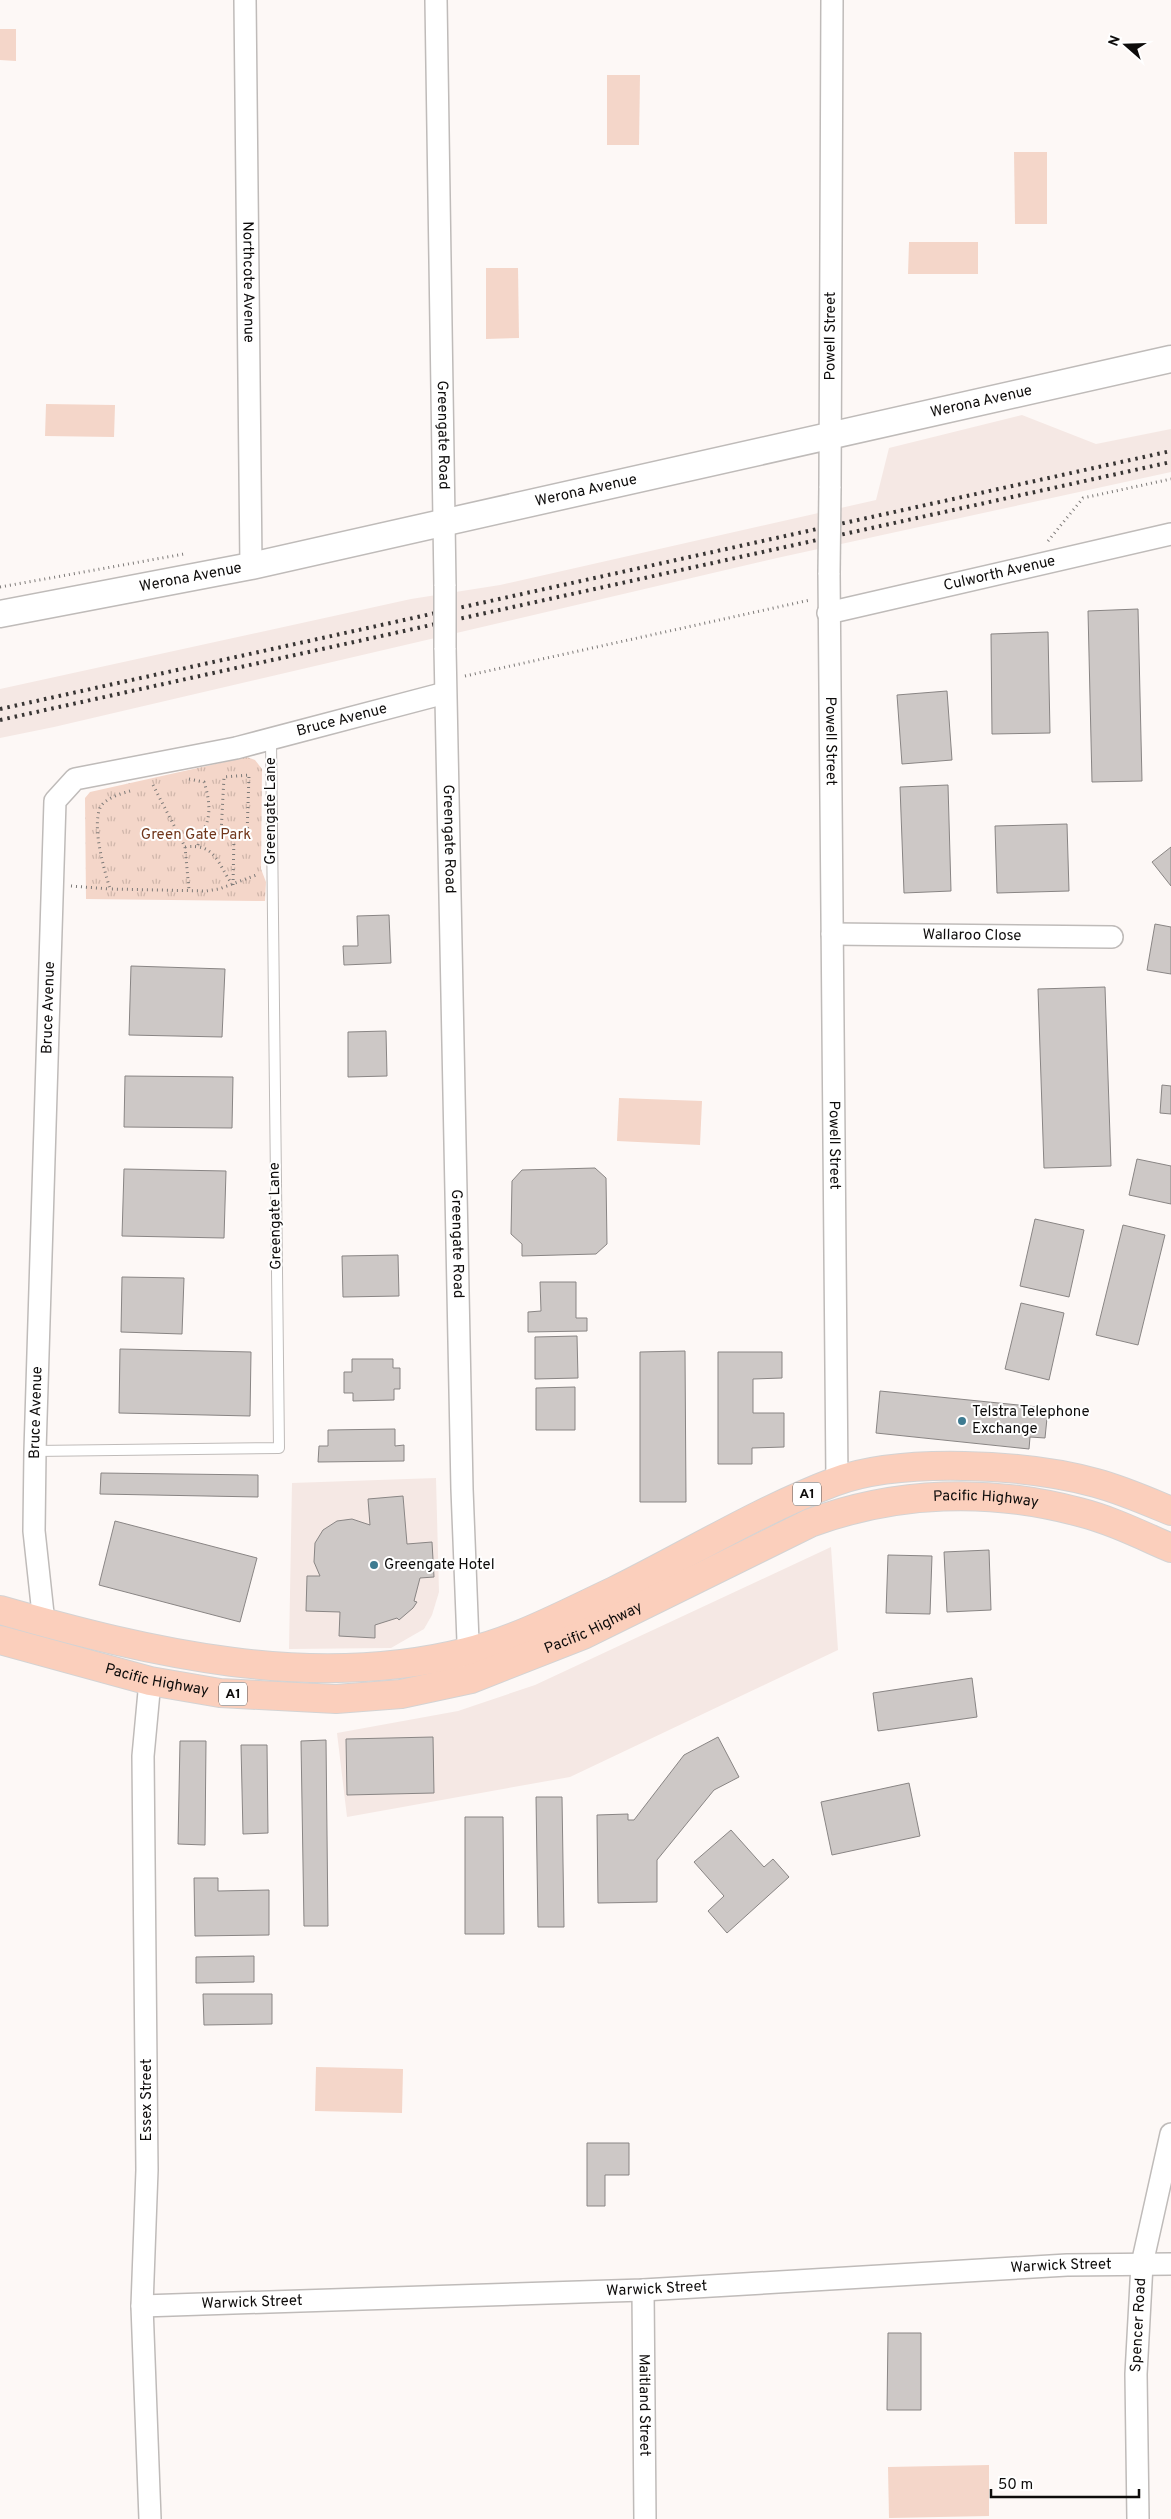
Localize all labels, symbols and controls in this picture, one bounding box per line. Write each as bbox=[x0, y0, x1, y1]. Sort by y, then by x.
north arrow bbox=[1101, 20, 1151, 70]
text: N bbox=[1105, 33, 1125, 49]
street label: Northcote Avenue bbox=[238, 221, 258, 343]
street label: Powell Street bbox=[821, 291, 840, 381]
street label: Greengate Road bbox=[432, 380, 453, 490]
street label: Werona Avenue bbox=[928, 381, 1034, 422]
street label: Werona Avenue bbox=[533, 470, 639, 511]
street label: Culworth Avenue bbox=[942, 551, 1057, 596]
street label: Werona Avenue bbox=[138, 558, 243, 597]
street label: Powell Street bbox=[821, 696, 840, 786]
street label: Bruce Avenue bbox=[295, 699, 389, 741]
street label: Greengate Lane bbox=[262, 757, 281, 865]
street label: Greengate Road bbox=[438, 784, 459, 894]
park label: Green Gate Park bbox=[141, 826, 251, 845]
street label: Wallaroo Close bbox=[922, 925, 1022, 946]
street label: Bruce Avenue bbox=[38, 961, 60, 1054]
street label: Powell Street bbox=[824, 1100, 844, 1190]
street label: Greengate Lane bbox=[266, 1162, 286, 1270]
street label: Greengate Road bbox=[446, 1189, 468, 1299]
street label: Bruce Avenue bbox=[25, 1366, 47, 1459]
place label: Telstra Telephone Exchange bbox=[972, 1403, 1090, 1439]
marker: Telstra Telephone Exchange bbox=[956, 1415, 968, 1427]
road number: A1 bbox=[793, 1482, 821, 1506]
street label: Pacific Highway bbox=[933, 1487, 1040, 1512]
place label: Greengate Hotel bbox=[384, 1556, 495, 1575]
marker: Greengate Hotel bbox=[368, 1559, 380, 1571]
street label: Pacific Highway bbox=[542, 1598, 646, 1659]
street label: Pacific Highway bbox=[103, 1660, 210, 1700]
road number: A1 bbox=[219, 1682, 247, 1706]
street label: Essex Street bbox=[138, 2059, 157, 2141]
street label: Warwick Street bbox=[1010, 2255, 1112, 2278]
street label: Warwick Street bbox=[606, 2277, 708, 2301]
street label: Spencer Road bbox=[1127, 2277, 1151, 2373]
street label: Warwick Street bbox=[201, 2291, 303, 2314]
street label: Maitland Street bbox=[634, 2354, 654, 2456]
scale bar bbox=[991, 2466, 1138, 2498]
text: 50 m bbox=[998, 2476, 1033, 2495]

